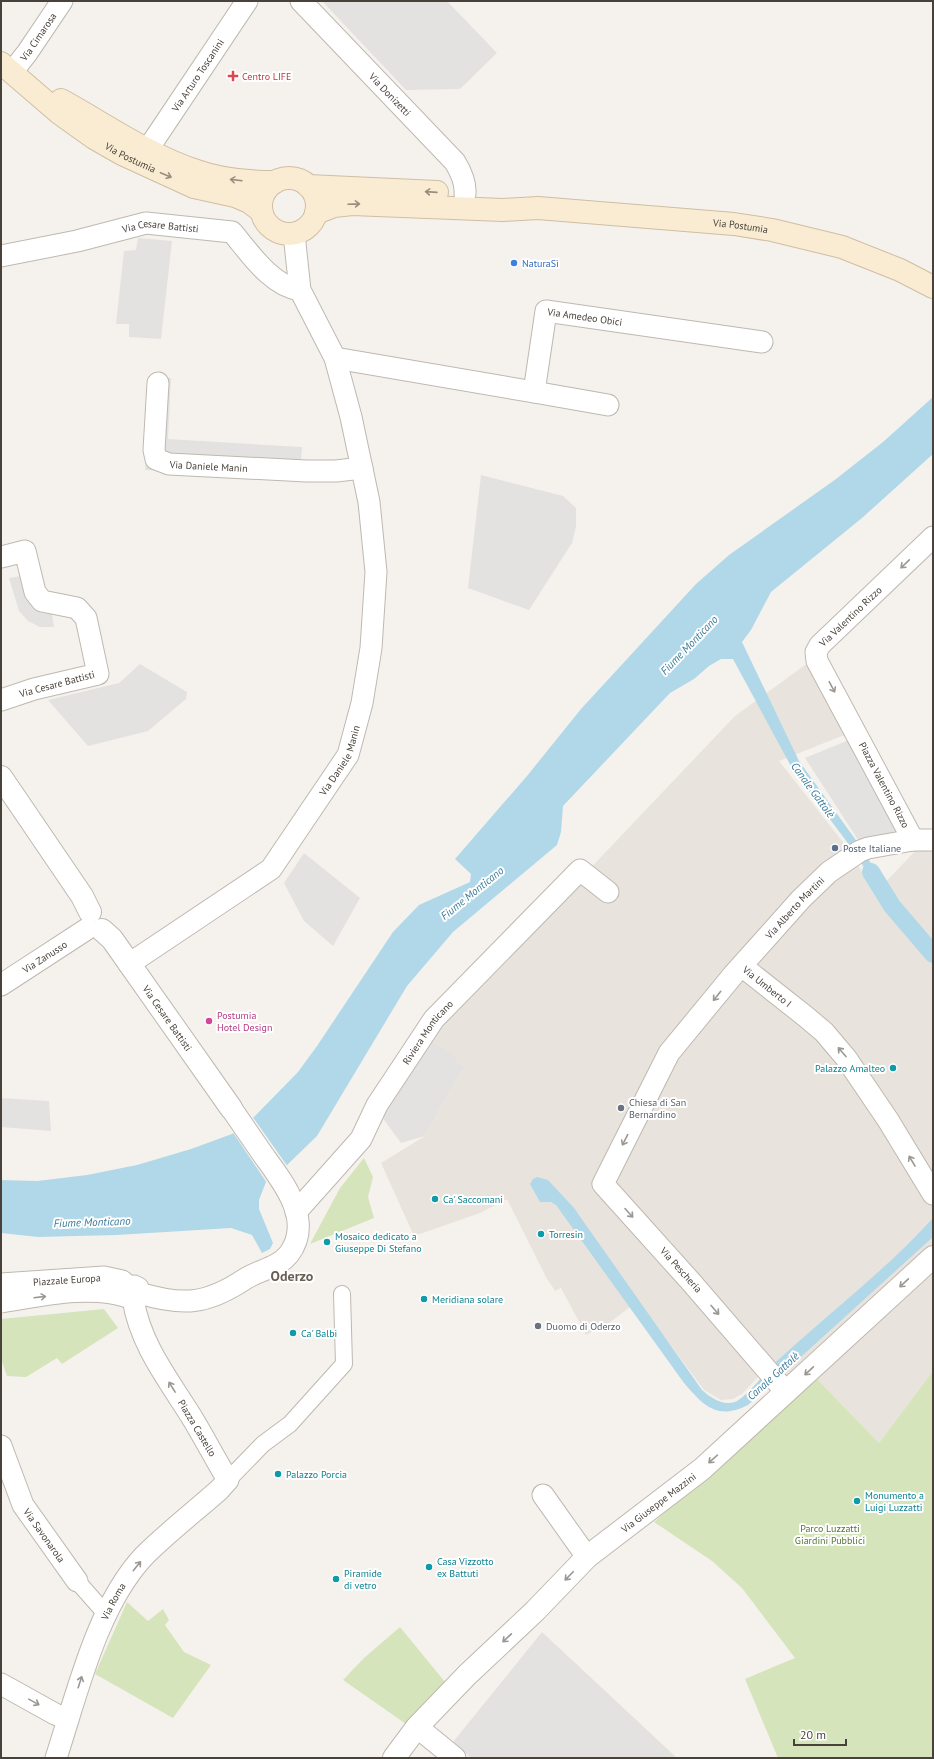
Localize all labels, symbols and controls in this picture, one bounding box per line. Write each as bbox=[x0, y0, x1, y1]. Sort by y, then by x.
street label: Via Cimarosa bbox=[16, 10, 59, 64]
street label: Via Arturo Toscanini bbox=[168, 36, 226, 115]
street label: Via Donizetti bbox=[366, 69, 414, 119]
marker: Centro LIFE bbox=[227, 70, 239, 82]
place label: Centro LIFE bbox=[242, 70, 291, 83]
street label: Via Postumia bbox=[102, 139, 158, 175]
one-way arrow bbox=[159, 172, 171, 180]
one-way arrow bbox=[230, 176, 243, 184]
one-way arrow bbox=[425, 188, 438, 195]
one-way arrow bbox=[347, 200, 360, 208]
street label: Via Cesare Battisti bbox=[120, 216, 199, 236]
street label: Via Postumia bbox=[712, 216, 769, 236]
place label: NaturaSì bbox=[522, 257, 559, 270]
marker: NaturaSì bbox=[509, 258, 519, 268]
street label: Via Amedeo Obici bbox=[546, 305, 623, 328]
street label: Via Daniele Manin bbox=[168, 457, 248, 475]
one-way arrow bbox=[900, 559, 910, 569]
street label: Via Valentino Rizzo bbox=[815, 583, 884, 650]
water label: Fiume Monticano bbox=[657, 612, 721, 678]
street label: Via Cesare Battisti bbox=[17, 668, 96, 701]
one-way arrow bbox=[828, 681, 836, 693]
street label: Via Daniele Manin bbox=[316, 724, 362, 799]
street label: Piazza Valentino Rizzo bbox=[856, 740, 912, 830]
water label: Canale Gattolè bbox=[788, 760, 838, 820]
place label: Poste Italiane bbox=[843, 842, 901, 855]
marker: Poste Italiane bbox=[830, 843, 840, 853]
water label: Fiume Monticano bbox=[438, 863, 507, 923]
street label: Via Alberto Martini bbox=[761, 874, 827, 942]
street label: Via Zanusso bbox=[19, 937, 69, 976]
street label: Via Umberto I bbox=[739, 962, 795, 1010]
street label: Via Cesare Battisti bbox=[139, 982, 195, 1053]
one-way arrow bbox=[712, 990, 721, 1001]
street label: Riviera Monticano bbox=[399, 997, 456, 1067]
place label: Postumia Hotel Design bbox=[217, 1009, 272, 1034]
marker: Postumia Hotel Design bbox=[204, 1016, 214, 1026]
one-way arrow bbox=[837, 1047, 846, 1057]
place label: Palazzo Amalteo bbox=[815, 1062, 885, 1075]
marker: Palazzo Amalteo bbox=[888, 1063, 898, 1073]
place label: Chiesa di San Bernardino bbox=[629, 1096, 686, 1121]
marker: Chiesa di San Bernardino bbox=[616, 1103, 626, 1113]
one-way arrow bbox=[621, 1134, 628, 1146]
one-way arrow bbox=[908, 1155, 916, 1167]
place label: Ca' Saccomani bbox=[443, 1193, 503, 1206]
marker: Ca' Saccomani bbox=[430, 1194, 440, 1204]
one-way arrow bbox=[624, 1208, 633, 1218]
water label: Fiume Monticano bbox=[53, 1214, 131, 1230]
place label: Torresin bbox=[549, 1228, 583, 1241]
marker: Torresin bbox=[536, 1229, 546, 1239]
place label: Mosaico dedicato a Giuseppe Di Stefano bbox=[335, 1230, 422, 1255]
marker: Mosaico dedicato a Giuseppe Di Stefano bbox=[322, 1237, 332, 1247]
street label: Via Pescheria bbox=[657, 1244, 705, 1295]
district label: Oderzo bbox=[271, 1267, 314, 1285]
street label: Piazzale Europa bbox=[33, 1271, 101, 1288]
one-way arrow bbox=[899, 1278, 909, 1288]
one-way arrow bbox=[33, 1293, 46, 1300]
place label: Meridiana solare bbox=[432, 1293, 503, 1306]
marker: Meridiana solare bbox=[419, 1294, 429, 1304]
one-way arrow bbox=[711, 1305, 720, 1315]
place label: Duomo di Oderzo bbox=[546, 1320, 621, 1333]
marker: Duomo di Oderzo bbox=[533, 1321, 543, 1331]
place label: Ca' Balbi bbox=[301, 1327, 337, 1340]
marker: Ca' Balbi bbox=[288, 1328, 298, 1338]
water label: Canale Gattolè bbox=[744, 1349, 802, 1403]
one-way arrow bbox=[804, 1366, 814, 1376]
one-way arrow bbox=[168, 1381, 176, 1393]
street label: Piazza Castello bbox=[175, 1397, 219, 1459]
one-way arrow bbox=[707, 1454, 718, 1463]
place label: Palazzo Porcia bbox=[286, 1468, 347, 1481]
marker: Palazzo Porcia bbox=[273, 1469, 283, 1479]
street label: Via Giuseppe Mazzini bbox=[618, 1470, 698, 1536]
place label: Monumento a Luigi Luzzatti bbox=[865, 1489, 924, 1514]
marker: Monumento a Luigi Luzzatti bbox=[852, 1496, 862, 1506]
street label: Via Savonarola bbox=[20, 1505, 68, 1565]
park label: Parco Luzzatti Giardini Pubblici bbox=[795, 1522, 865, 1547]
place label: Casa Vizzotto ex Battuti bbox=[437, 1555, 494, 1580]
one-way arrow bbox=[132, 1560, 141, 1571]
marker: Casa Vizzotto ex Battuti bbox=[424, 1562, 434, 1572]
place label: Piramide di vetro bbox=[344, 1567, 382, 1592]
one-way arrow bbox=[564, 1571, 574, 1581]
marker: Piramide di vetro bbox=[331, 1574, 341, 1584]
street label: Via Roma bbox=[97, 1580, 128, 1623]
one-way arrow bbox=[502, 1633, 512, 1642]
one-way arrow bbox=[77, 1676, 84, 1689]
one-way arrow bbox=[28, 1699, 40, 1707]
scale bar bbox=[794, 1721, 846, 1747]
text: 20 m bbox=[800, 1727, 826, 1742]

